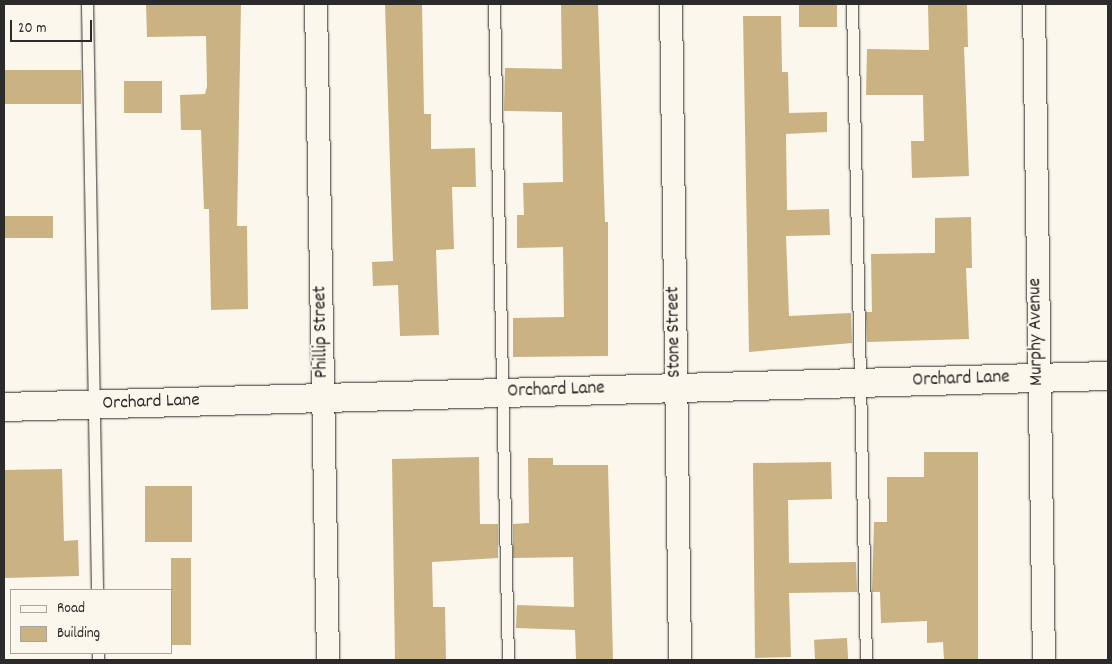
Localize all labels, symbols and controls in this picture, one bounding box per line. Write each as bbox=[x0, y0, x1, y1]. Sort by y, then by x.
scale bar bbox=[12, 10, 95, 42]
text: 20 m bbox=[18, 18, 46, 40]
street label: Murphy Avenue bbox=[1025, 278, 1049, 386]
street label: Phillip Street bbox=[310, 286, 334, 378]
street label: Stone Street bbox=[663, 286, 687, 378]
street label: Orchard Lane bbox=[912, 367, 1010, 393]
street label: Orchard Lane bbox=[507, 378, 605, 404]
street label: Orchard Lane bbox=[102, 390, 200, 416]
legend bbox=[10, 589, 172, 654]
text: Road bbox=[57, 598, 85, 620]
text: Building bbox=[57, 623, 100, 645]

